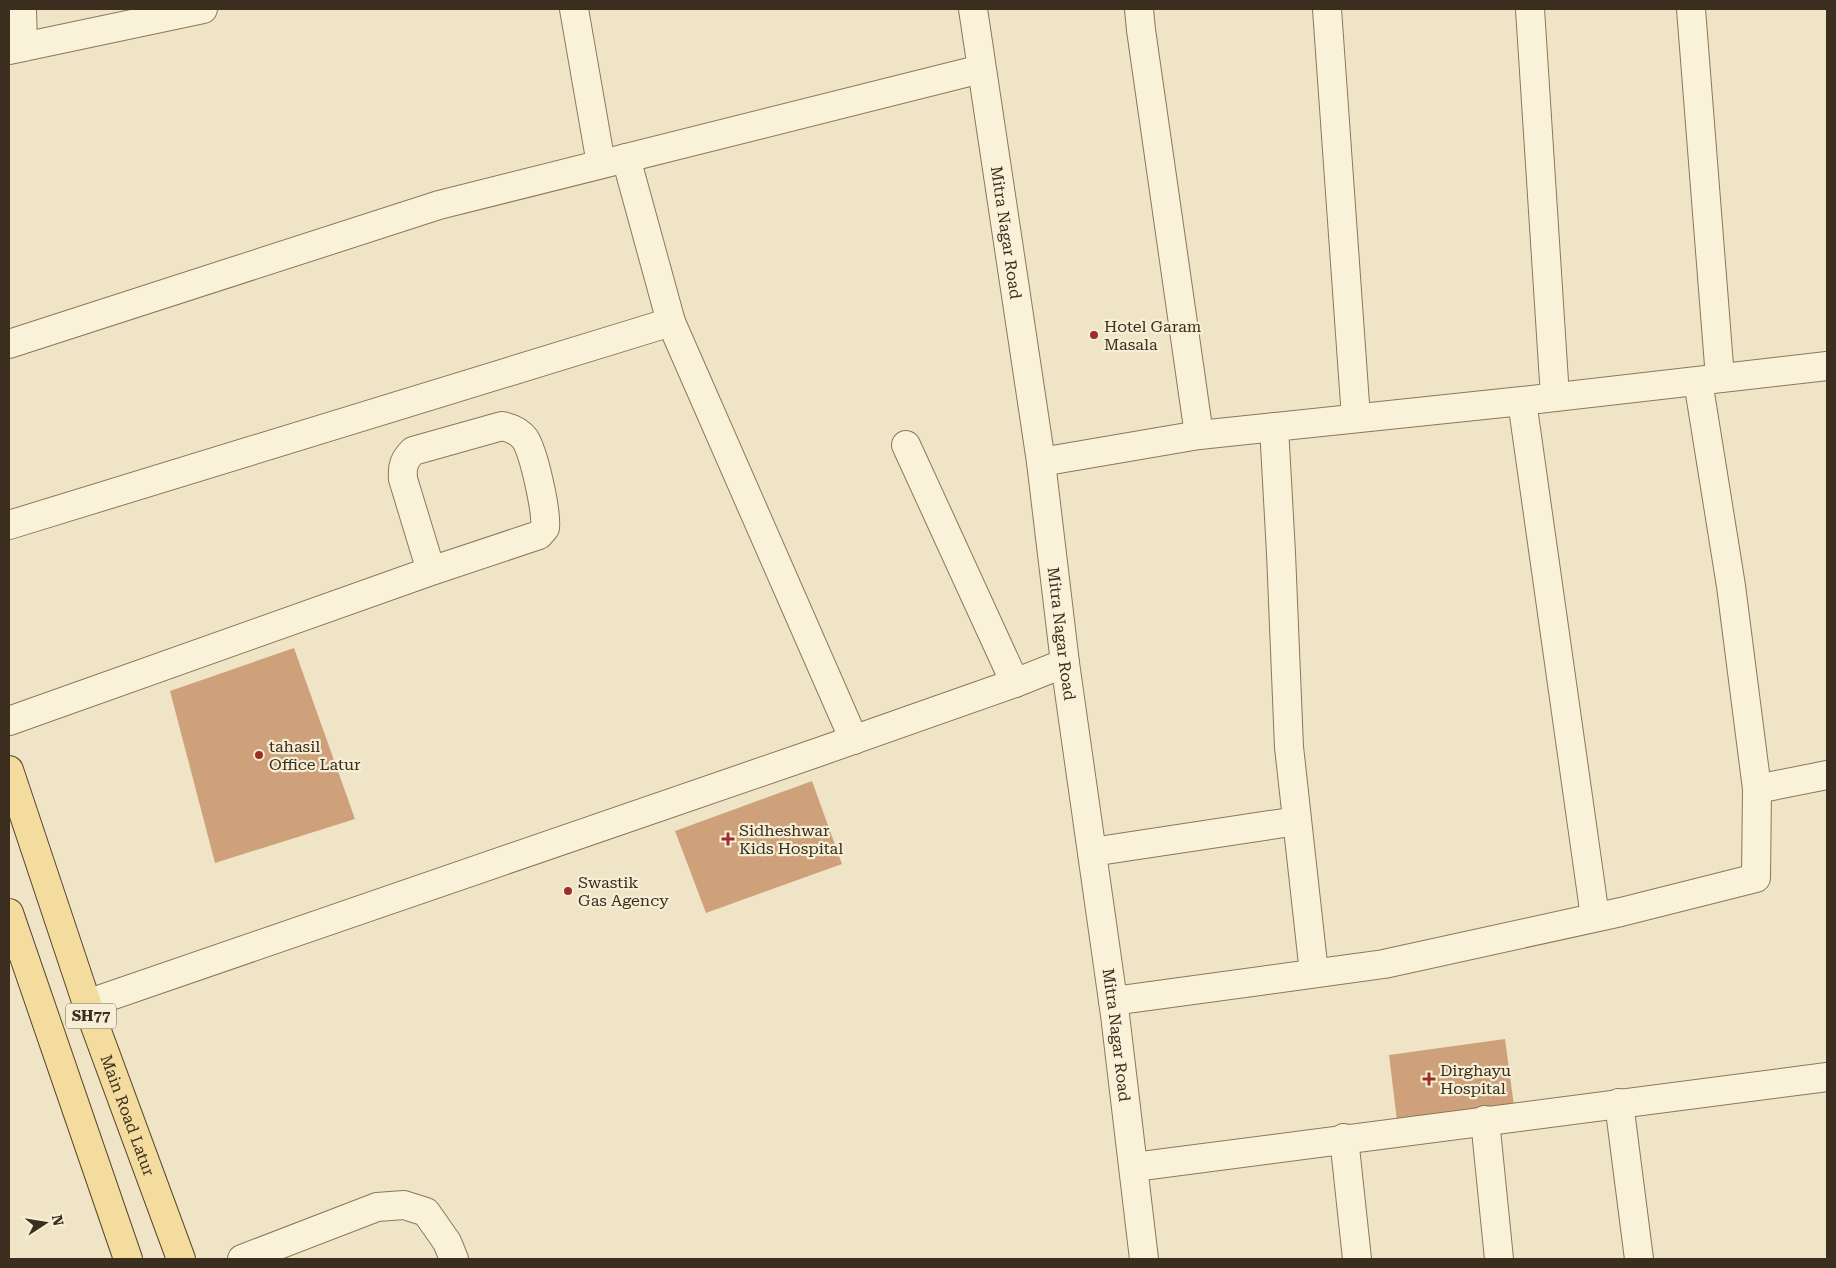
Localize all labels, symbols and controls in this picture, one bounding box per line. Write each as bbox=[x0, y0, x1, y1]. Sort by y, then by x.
street label: Mitra Nagar Road bbox=[987, 165, 1026, 300]
place label: Hotel Garam Masala bbox=[1104, 317, 1202, 354]
marker: Hotel Garam Masala bbox=[1088, 329, 1100, 341]
street label: Mitra Nagar Road bbox=[1044, 566, 1080, 702]
place label: tahasil Office Latur bbox=[269, 737, 361, 774]
marker: tahasil Office Latur bbox=[253, 749, 265, 761]
place label: Sidheshwar Kids Hospital bbox=[739, 821, 843, 858]
marker: Sidheshwar Kids Hospital bbox=[721, 832, 735, 846]
place label: Swastik Gas Agency bbox=[578, 873, 669, 910]
marker: Swastik Gas Agency bbox=[562, 885, 574, 897]
street label: Mitra Nagar Road bbox=[1099, 967, 1135, 1103]
road number: SH77 bbox=[66, 1004, 116, 1028]
street label: Main Road Latur bbox=[97, 1052, 159, 1179]
place label: Dirghayu Hospital bbox=[1440, 1061, 1511, 1098]
marker: Dirghayu Hospital bbox=[1422, 1072, 1436, 1086]
north arrow bbox=[20, 1198, 70, 1248]
text: N bbox=[49, 1213, 67, 1227]

